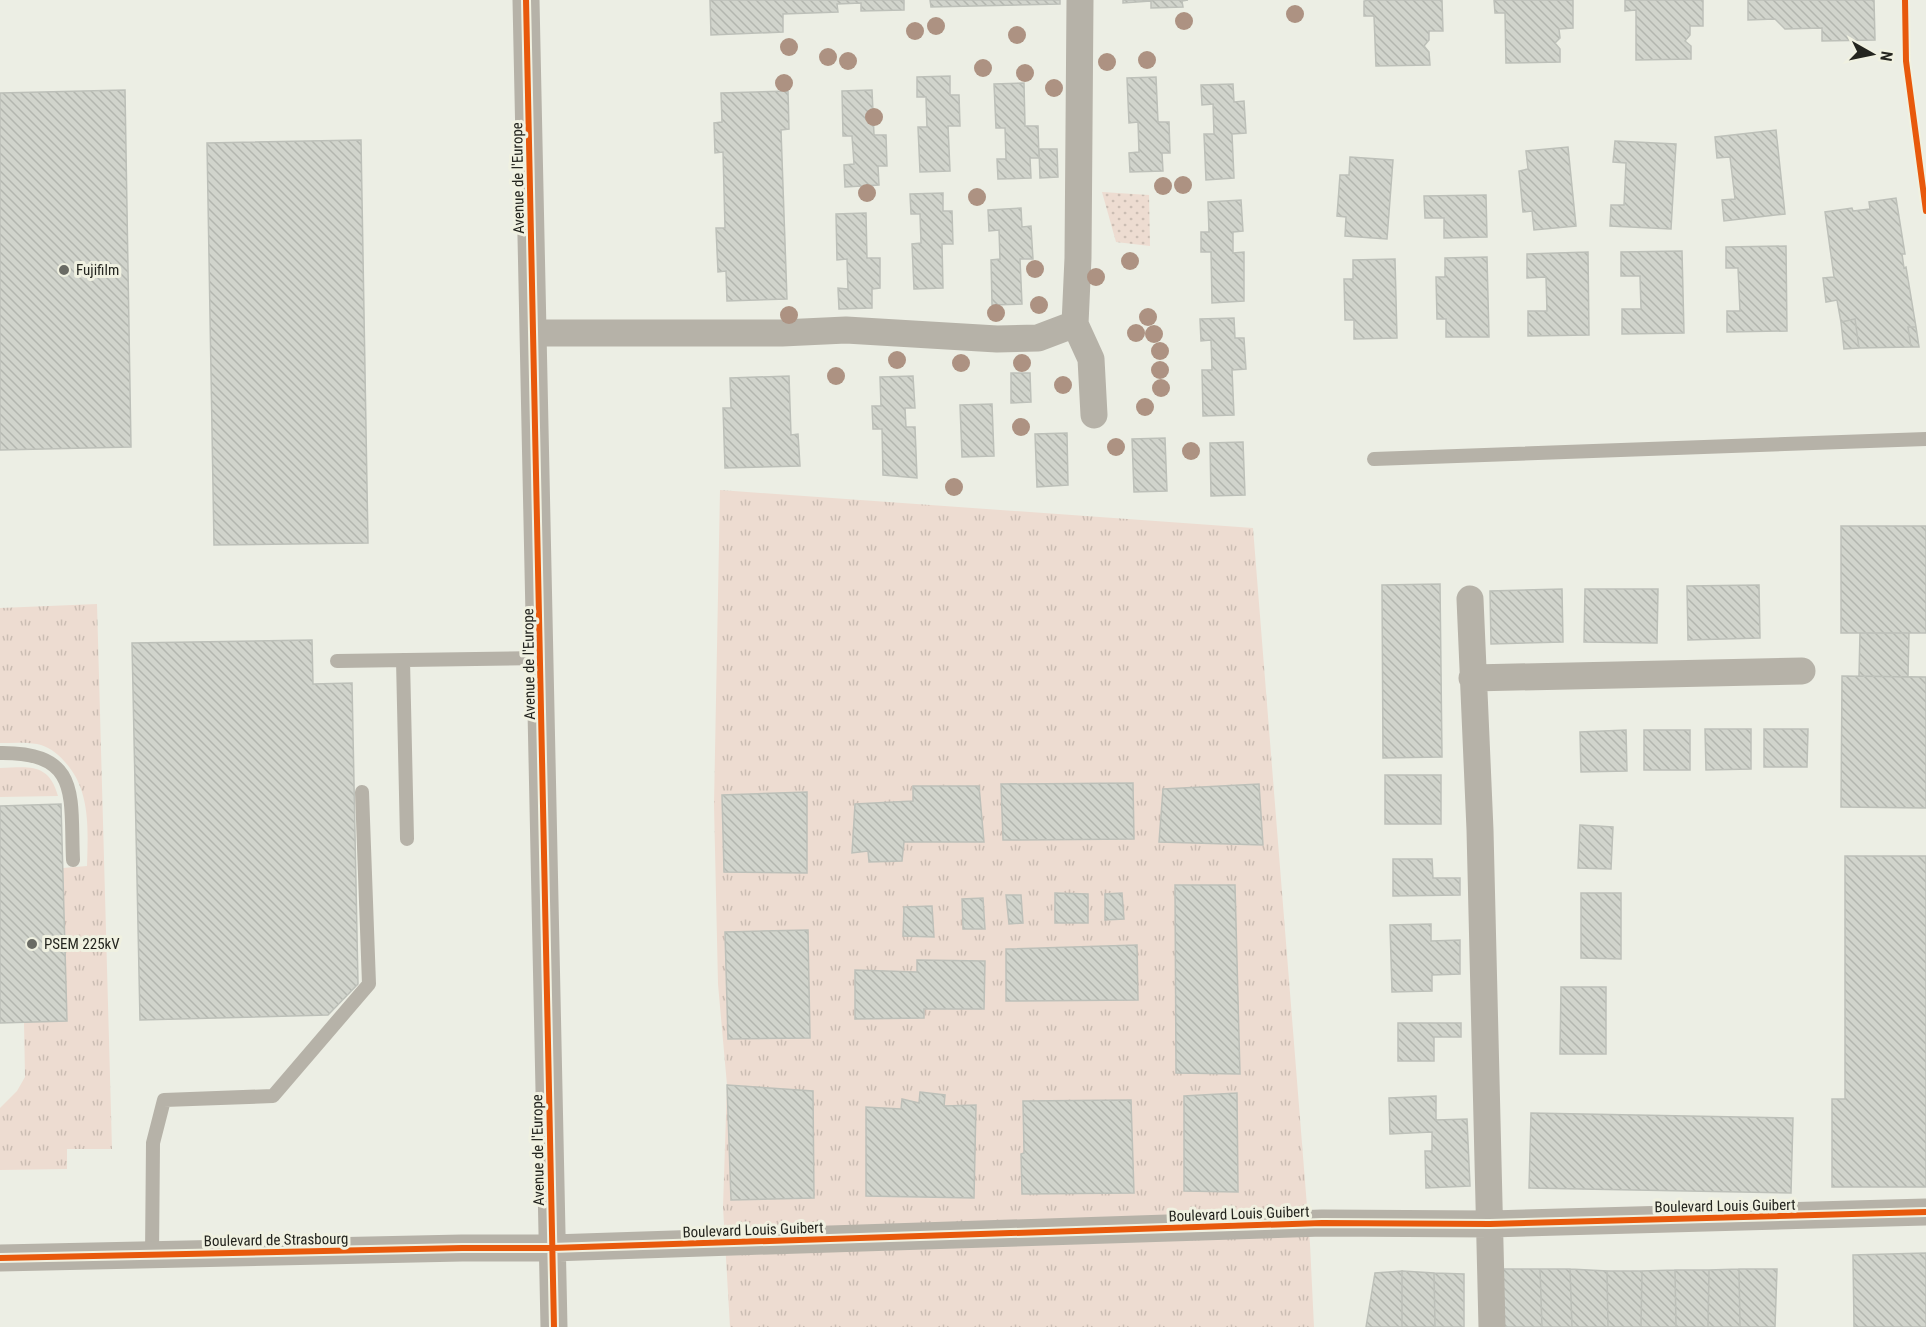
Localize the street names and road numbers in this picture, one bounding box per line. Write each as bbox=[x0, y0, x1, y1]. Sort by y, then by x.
street label: Avenue de l'Europe bbox=[508, 122, 528, 234]
street label: Avenue de l'Europe bbox=[519, 608, 539, 720]
street label: Avenue de l'Europe bbox=[528, 1094, 548, 1206]
street label: Boulevard Louis Guibert bbox=[1654, 1196, 1796, 1216]
street label: Boulevard Louis Guibert bbox=[1168, 1203, 1310, 1225]
street label: Boulevard Louis Guibert bbox=[682, 1219, 824, 1241]
street label: Boulevard de Strasbourg bbox=[204, 1230, 348, 1250]

